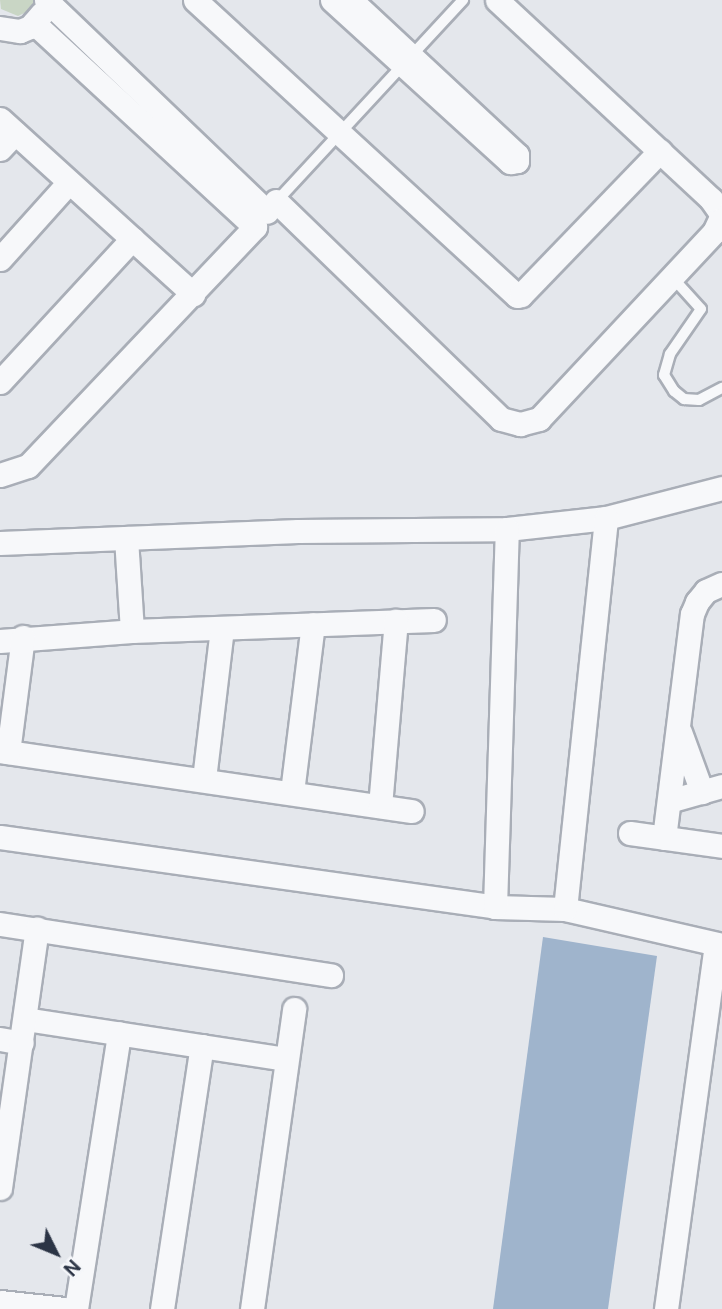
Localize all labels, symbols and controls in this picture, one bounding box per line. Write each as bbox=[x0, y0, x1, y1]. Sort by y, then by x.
north arrow bbox=[21, 1218, 91, 1288]
text: N bbox=[58, 1254, 86, 1281]

